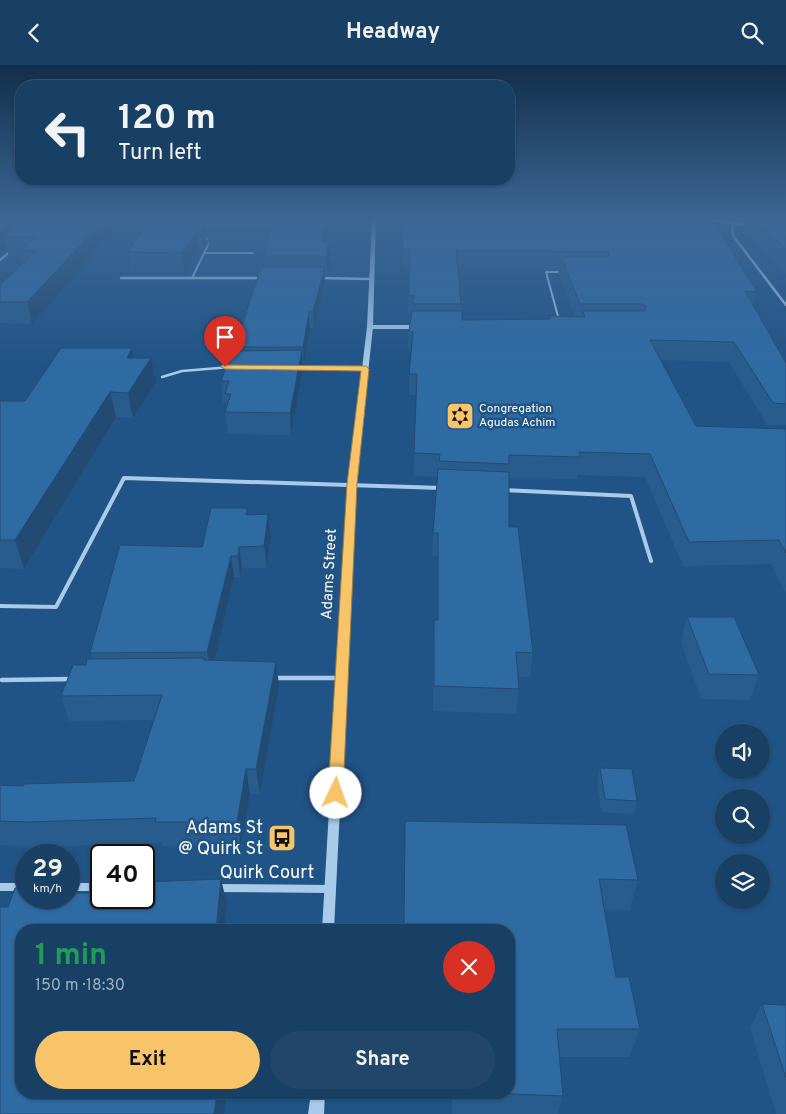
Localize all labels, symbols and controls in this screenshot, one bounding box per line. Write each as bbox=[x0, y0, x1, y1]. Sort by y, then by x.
icon: back bbox=[20, 19, 48, 47]
text: Headway bbox=[346, 19, 440, 46]
icon: search bbox=[738, 19, 766, 47]
text: 120 m bbox=[118, 97, 216, 141]
icon: left bbox=[35, 100, 100, 165]
text: Turn left bbox=[118, 140, 201, 167]
pin bbox=[204, 316, 246, 367]
icon: arrive bbox=[211, 323, 239, 351]
synagogue icon: Congregation Agudas Achim bbox=[445, 401, 475, 431]
place label: Congregation Agudas Achim bbox=[479, 401, 556, 431]
street label: Adams Street bbox=[318, 528, 342, 620]
map controls bbox=[715, 724, 770, 909]
button: sound bbox=[715, 724, 770, 779]
position arrow bbox=[309, 766, 361, 818]
button: search bbox=[715, 789, 770, 844]
place label: Adams St @ Quirk St bbox=[178, 817, 263, 861]
bus stop icon: Adams St @ Quirk St bbox=[267, 823, 297, 853]
speed limit sign: 40 bbox=[90, 844, 155, 909]
text: 29 bbox=[32, 854, 63, 886]
button: layers bbox=[715, 854, 770, 909]
street label: Quirk Court bbox=[220, 862, 314, 885]
text: km/h bbox=[33, 881, 62, 897]
text: 1 min bbox=[35, 938, 107, 975]
button: close bbox=[443, 941, 495, 993]
text: 150 m · 18:30 bbox=[35, 976, 125, 996]
button: Exit bbox=[35, 1031, 260, 1089]
button: Share bbox=[270, 1031, 495, 1089]

